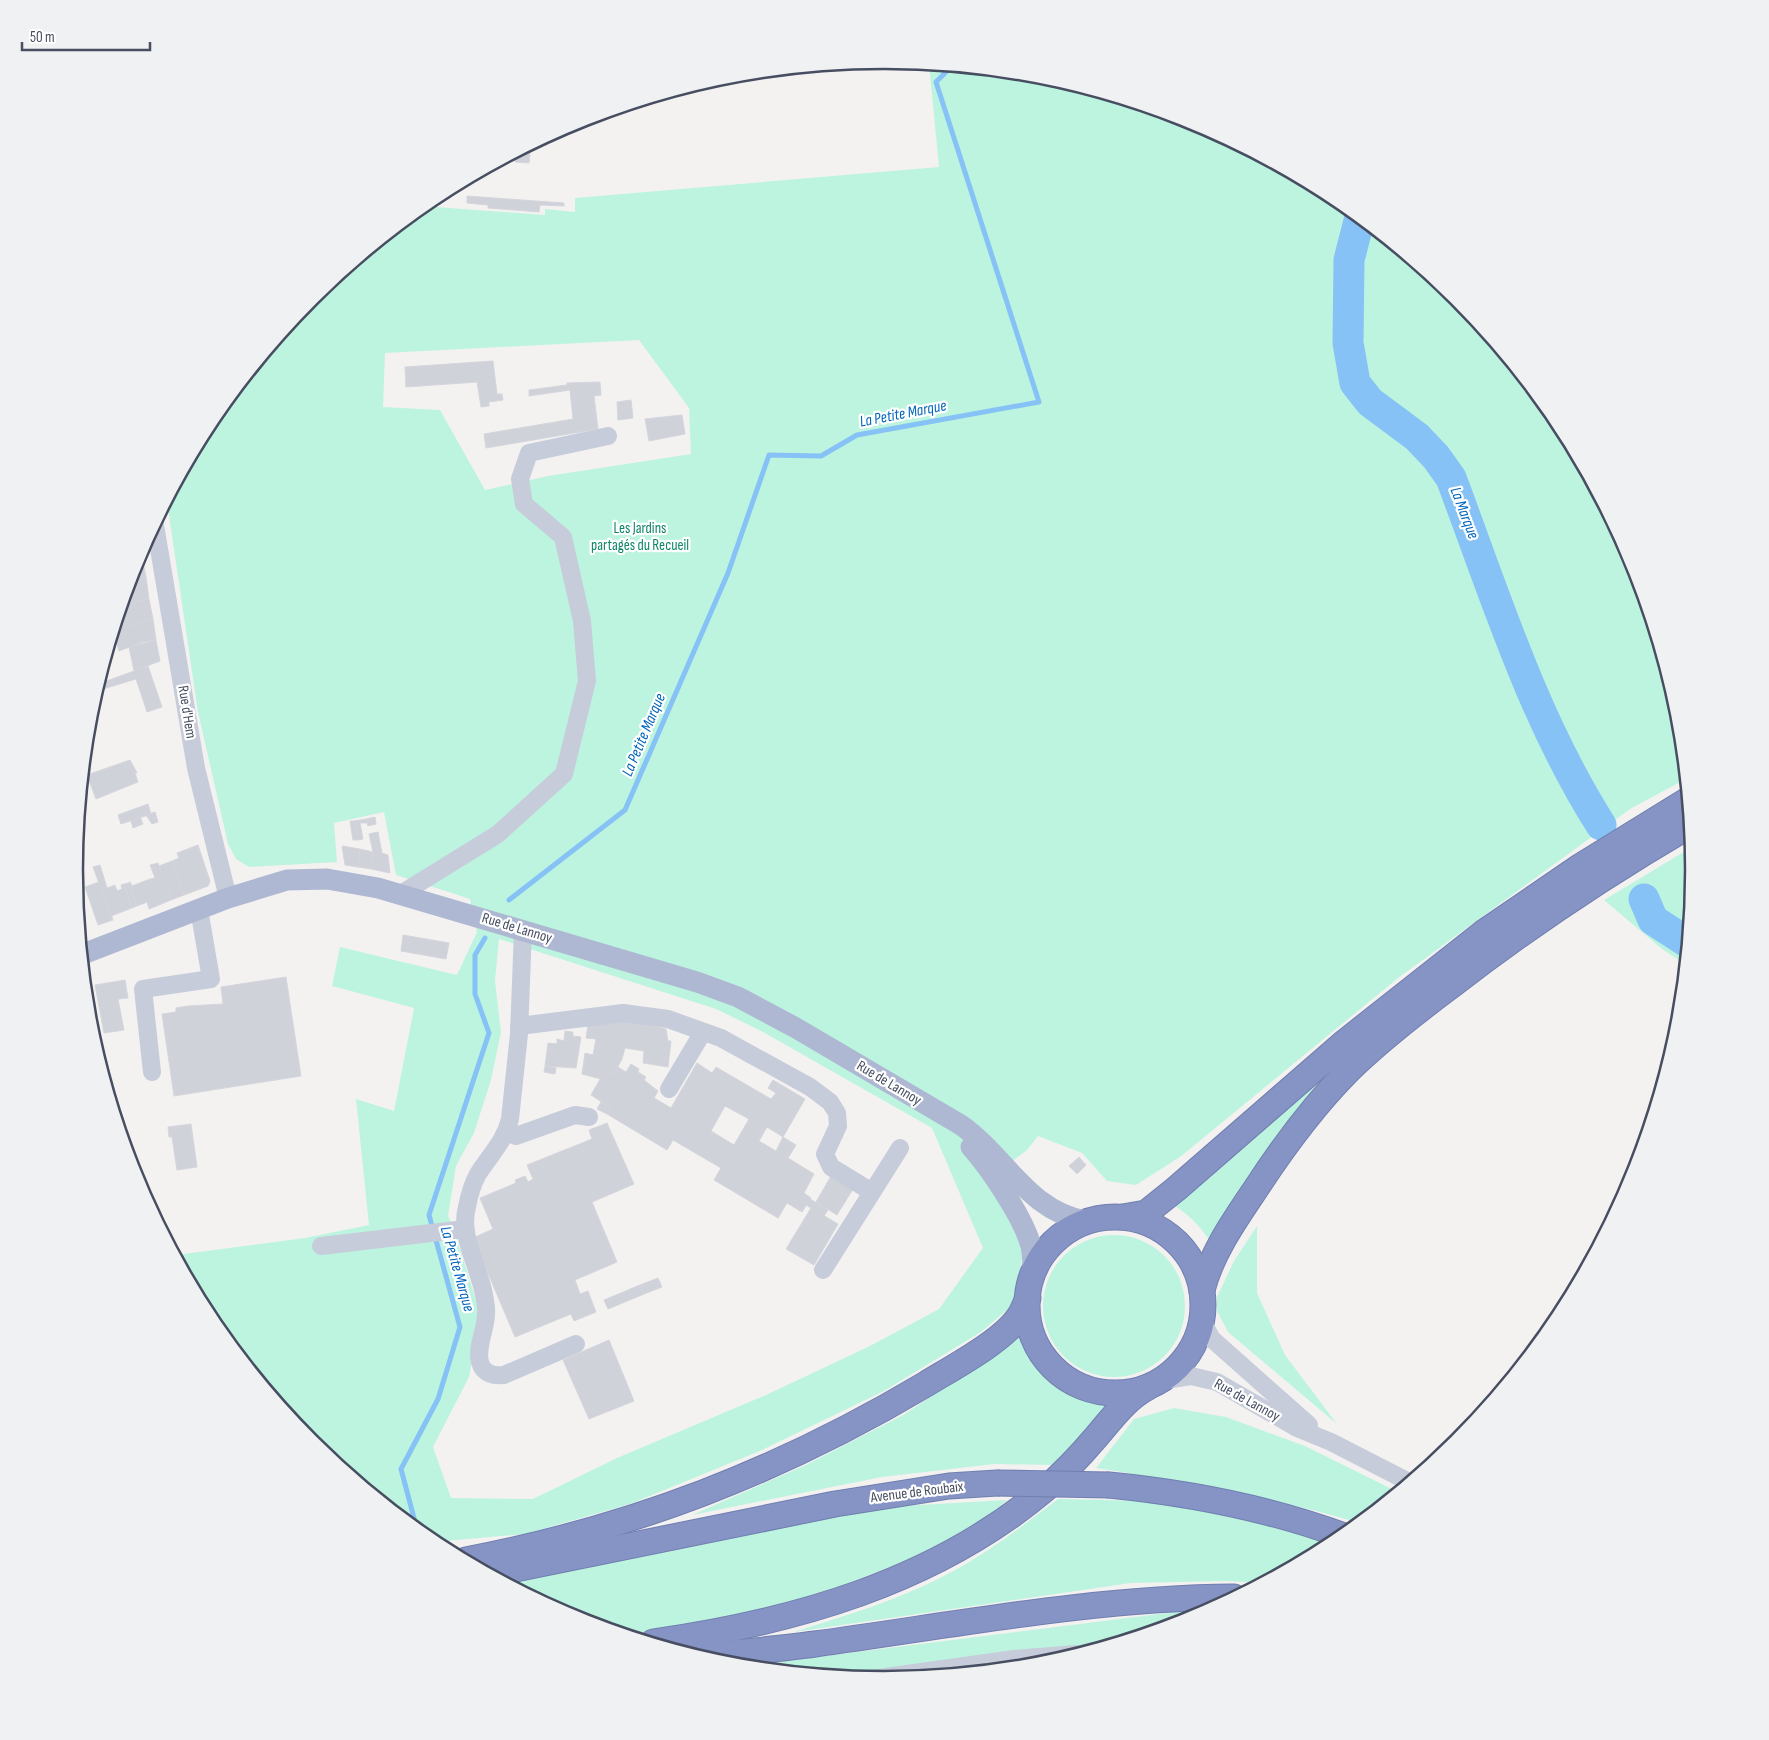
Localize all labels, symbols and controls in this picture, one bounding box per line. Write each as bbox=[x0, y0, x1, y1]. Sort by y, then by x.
scale bar bbox=[22, 20, 150, 52]
text: 50 m bbox=[30, 28, 55, 47]
water label: La Petite Marque bbox=[858, 396, 948, 432]
water label: La Marque bbox=[1445, 484, 1483, 542]
park label: Les Jardins partagés du Recueil bbox=[591, 519, 689, 555]
street label: Rue d'Hem bbox=[173, 684, 201, 740]
water label: La Petite Marque bbox=[618, 691, 670, 779]
street label: Rue de Lannoy bbox=[480, 908, 555, 948]
street label: Rue de Lannoy bbox=[853, 1056, 925, 1110]
water label: La Petite Marque bbox=[436, 1224, 478, 1314]
street label: Rue de Lannoy bbox=[1211, 1374, 1283, 1426]
street label: Avenue de Roubaix bbox=[869, 1477, 965, 1507]

